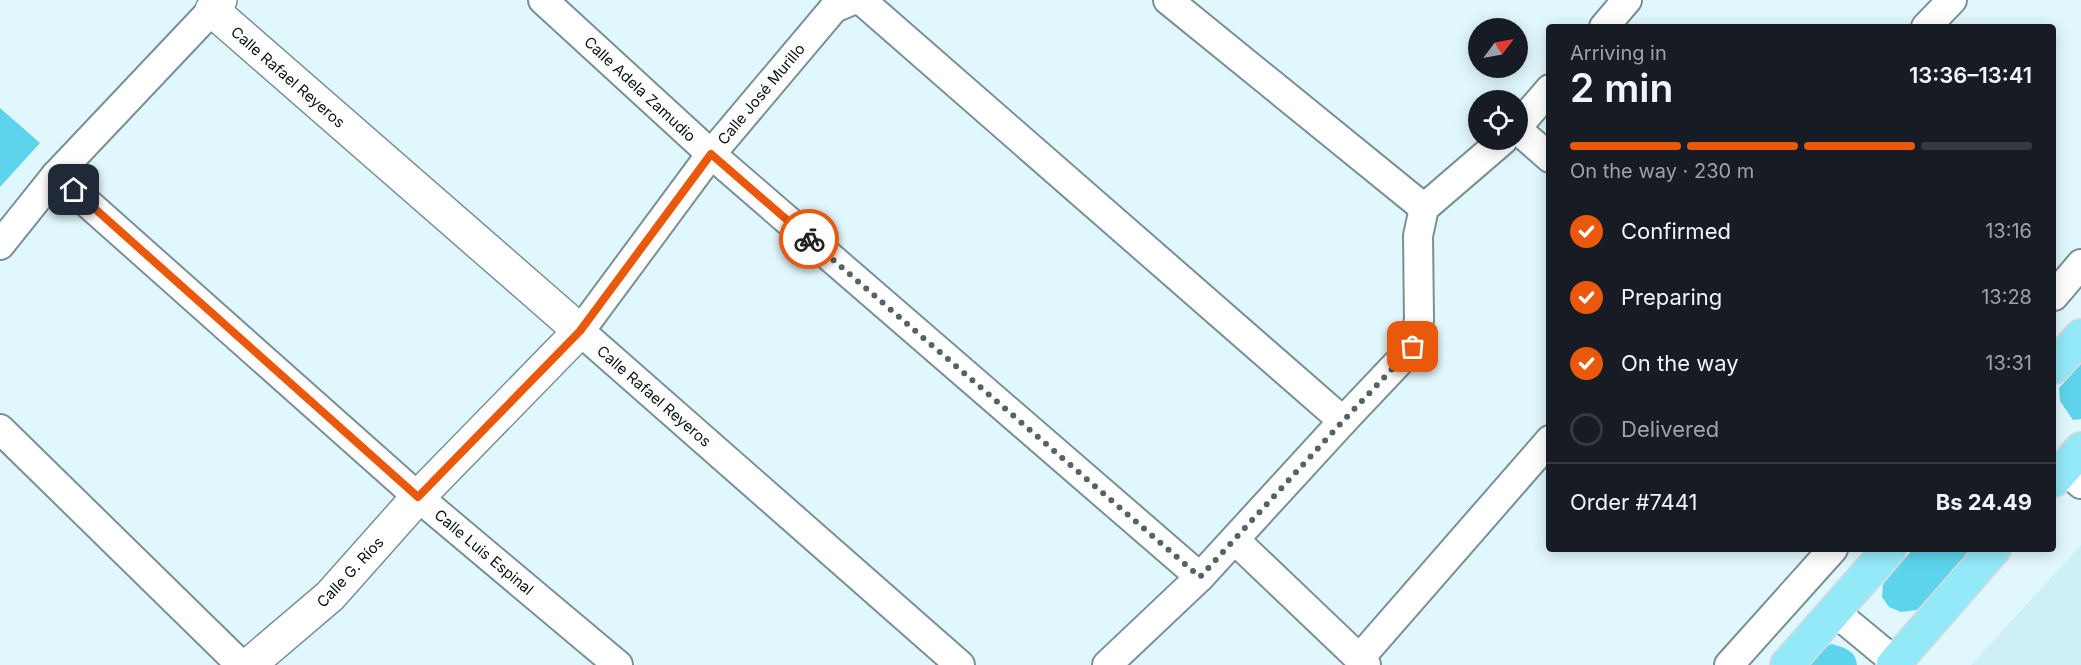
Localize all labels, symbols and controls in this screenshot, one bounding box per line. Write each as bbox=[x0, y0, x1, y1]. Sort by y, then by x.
north arrow bbox=[1468, 18, 1528, 78]
map controls bbox=[1468, 18, 1528, 150]
street label: Calle Rafael Reyeros bbox=[227, 22, 349, 132]
street label: Calle Adela Zamudio bbox=[580, 32, 700, 146]
street label: Calle José Murillo bbox=[713, 40, 809, 148]
text: Arriving in bbox=[1570, 41, 1667, 65]
text: 13:36–13:41 bbox=[1909, 62, 2032, 88]
text: 2 min bbox=[1570, 64, 1673, 111]
button: locate bbox=[1468, 90, 1528, 150]
text: On the way · 230 m bbox=[1570, 159, 1754, 183]
pin bbox=[48, 164, 99, 215]
icon: home bbox=[57, 173, 90, 206]
courier bbox=[779, 209, 839, 269]
icon: check bbox=[1570, 215, 1603, 248]
text: Confirmed bbox=[1621, 218, 1731, 244]
text: 13:16 bbox=[1985, 219, 2032, 243]
icon: bike bbox=[793, 223, 826, 256]
icon: check bbox=[1570, 281, 1603, 314]
text: Preparing bbox=[1621, 284, 1722, 310]
text: 13:28 bbox=[1981, 285, 2032, 309]
pin bbox=[1387, 321, 1438, 372]
icon: bag bbox=[1396, 330, 1429, 363]
street label: Calle Rafael Reyeros bbox=[593, 341, 715, 451]
icon: check bbox=[1570, 347, 1603, 380]
text: On the way bbox=[1621, 350, 1739, 376]
text: 13:31 bbox=[1985, 351, 2032, 375]
text: Delivered bbox=[1621, 416, 1719, 442]
text: Order #7441 bbox=[1570, 489, 1698, 515]
text: Bs 24.49 bbox=[1936, 489, 2032, 515]
street label: Calle Luis Espinal bbox=[431, 505, 537, 599]
street label: Calle G. Ríos bbox=[313, 533, 388, 611]

